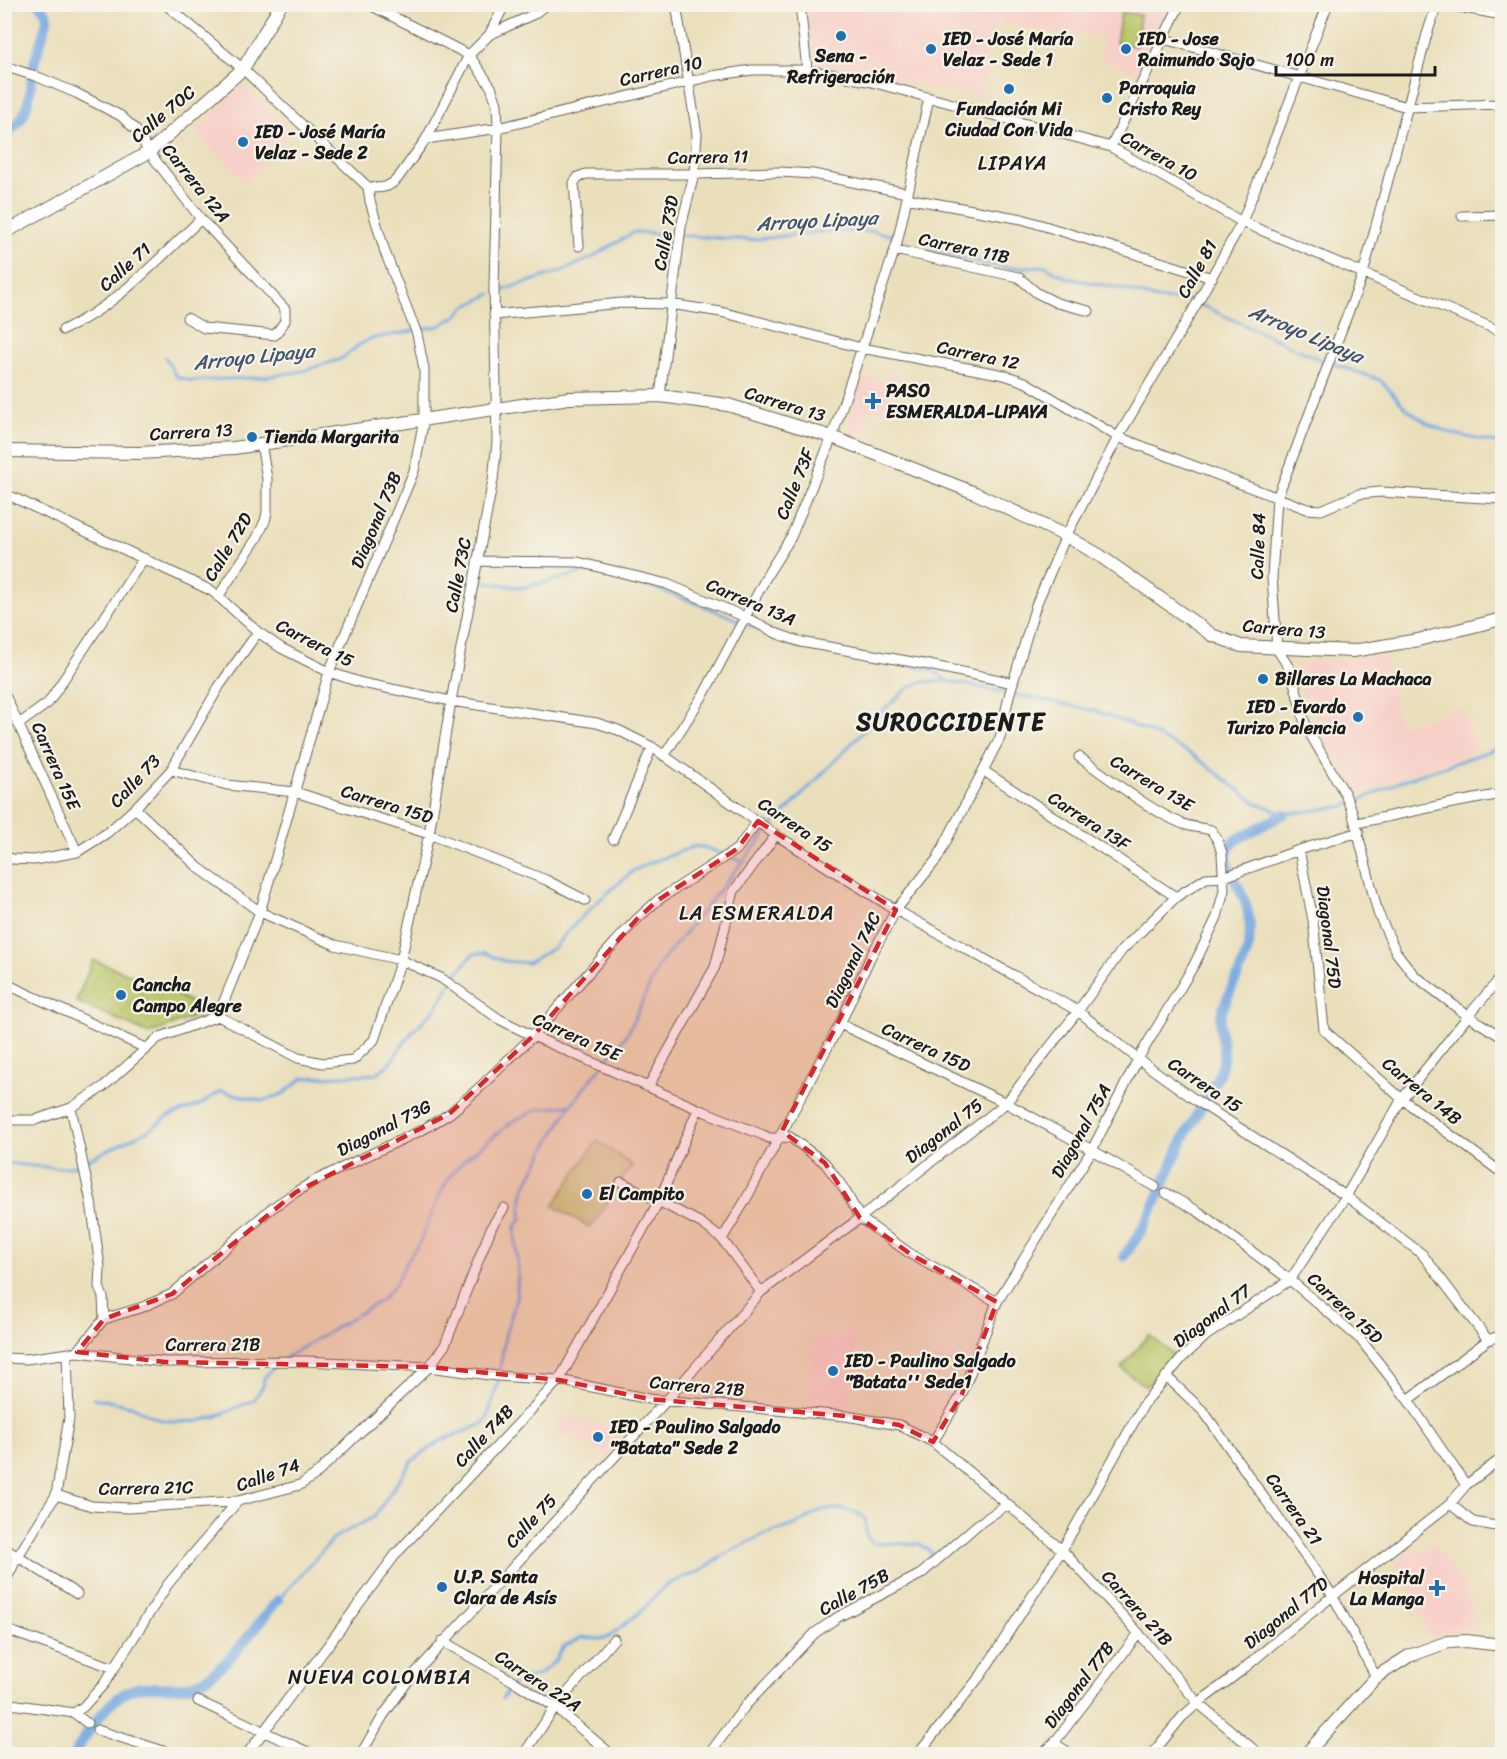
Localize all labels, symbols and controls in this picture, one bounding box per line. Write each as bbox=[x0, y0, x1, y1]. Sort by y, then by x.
place label: IED - José María Velaz - Sede 1 bbox=[942, 23, 1074, 76]
place label: IED - Jose Raimundo Sojo bbox=[1137, 23, 1255, 76]
marker: Sena - Refrigeración bbox=[834, 29, 848, 43]
scale bar bbox=[1276, 39, 1435, 77]
place label: Sena - Refrigeración bbox=[786, 40, 895, 93]
marker: IED - José María Velaz - Sede 1 bbox=[924, 42, 938, 56]
marker: IED - Jose Raimundo Sojo bbox=[1119, 42, 1133, 56]
text: 100 m bbox=[1285, 44, 1334, 76]
street label: Carrera 10 bbox=[616, 46, 706, 96]
place label: Parroquia Cristo Rey bbox=[1118, 72, 1202, 125]
street label: Calle 70C bbox=[123, 76, 203, 151]
marker: Fundación Mi Ciudad Con Vida bbox=[1002, 82, 1016, 96]
marker: Parroquia Cristo Rey bbox=[1100, 91, 1114, 105]
place label: Fundación Mi Ciudad Con Vida bbox=[944, 93, 1074, 146]
place label: IED - José María Velaz - Sede 2 bbox=[254, 116, 386, 169]
street label: Carrera 10 bbox=[1114, 122, 1204, 190]
marker: IED - José María Velaz - Sede 2 bbox=[236, 135, 250, 149]
street label: Carrera 12A bbox=[154, 136, 238, 230]
street label: Carrera 11 bbox=[667, 140, 749, 174]
district label: LIPAYA bbox=[978, 146, 1048, 181]
street label: Calle 73D bbox=[644, 193, 688, 273]
water label: Arroyo Lipaya bbox=[755, 200, 881, 242]
street label: Carrera 11B bbox=[916, 223, 1012, 273]
street label: Calle 81 bbox=[1168, 233, 1226, 304]
street label: Calle 71 bbox=[91, 234, 159, 300]
water label: Arroyo Lipaya bbox=[1243, 294, 1371, 375]
street label: Carrera 12 bbox=[934, 331, 1022, 379]
water label: Arroyo Lipaya bbox=[191, 333, 319, 381]
place label: PASO ESMERALDA-LIPAYA bbox=[886, 375, 1048, 428]
street label: Carrera 13 bbox=[741, 377, 829, 431]
marker: PASO ESMERALDA-LIPAYA bbox=[864, 392, 882, 410]
street label: Carrera 13 bbox=[149, 414, 233, 450]
place label: Tienda Margarita bbox=[264, 421, 399, 453]
marker: Tienda Margarita bbox=[245, 430, 259, 444]
street label: Calle 73F bbox=[766, 442, 824, 525]
street label: Diagonal 73B bbox=[341, 466, 411, 574]
street label: Calle 72D bbox=[195, 506, 261, 588]
street label: Calle 84 bbox=[1241, 512, 1275, 580]
street label: Calle 73C bbox=[435, 534, 481, 615]
street label: Carrera 13A bbox=[701, 569, 801, 635]
street label: Carrera 13 bbox=[1241, 609, 1327, 649]
street label: Carrera 15 bbox=[270, 610, 360, 676]
place label: Billares La Machaca bbox=[1275, 663, 1432, 695]
marker: Billares La Machaca bbox=[1256, 672, 1270, 686]
place label: IED - Evardo Turizo Palencia bbox=[1226, 691, 1347, 744]
district label: SUROCCIDENTE bbox=[855, 701, 1046, 743]
marker: IED - Evardo Turizo Palencia bbox=[1351, 710, 1365, 724]
street label: Carrera 15E bbox=[22, 717, 90, 816]
street label: Carrera 13E bbox=[1104, 745, 1201, 821]
street label: Calle 73 bbox=[101, 746, 169, 816]
street label: Carrera 15D bbox=[337, 775, 437, 833]
street label: Carrera 13F bbox=[1041, 782, 1138, 860]
street label: Carrera 15 bbox=[751, 788, 839, 862]
street label: Diagonal 75D bbox=[1307, 884, 1351, 990]
district label: LA ESMERALDA bbox=[679, 896, 835, 931]
street label: Diagonal 74C bbox=[816, 906, 891, 1014]
place label: Cancha Campo Alegre bbox=[132, 969, 243, 1022]
marker: Cancha Campo Alegre bbox=[114, 988, 128, 1002]
street label: Carrera 15E bbox=[528, 1003, 627, 1071]
street label: Carrera 15D bbox=[876, 1012, 976, 1082]
street label: Carrera 15 bbox=[1161, 1048, 1249, 1122]
street label: Carrera 14B bbox=[1375, 1048, 1469, 1134]
street label: Diagonal 75A bbox=[1042, 1078, 1120, 1184]
street label: Diagonal 73G bbox=[331, 1090, 438, 1166]
street label: Diagonal 75 bbox=[898, 1090, 990, 1172]
place label: El Campito bbox=[599, 1178, 684, 1210]
marker: El Campito bbox=[580, 1187, 594, 1201]
street label: Carrera 15D bbox=[1299, 1264, 1391, 1352]
street label: Diagonal 77 bbox=[1166, 1275, 1260, 1356]
street label: Carrera 21B bbox=[166, 1329, 260, 1361]
place label: IED - Paulino Salgado "Batata'' Sede1 bbox=[844, 1345, 1017, 1398]
marker: IED - Paulino Salgado "Batata'' Sede1 bbox=[826, 1364, 840, 1378]
street label: Carrera 21B bbox=[648, 1366, 746, 1406]
street label: Calle 74B bbox=[446, 1397, 522, 1475]
place label: IED - Paulino Salgado "Batata" Sede 2 bbox=[609, 1411, 782, 1464]
marker: IED - Paulino Salgado "Batata" Sede 2 bbox=[591, 1430, 605, 1444]
street label: Calle 74 bbox=[232, 1449, 304, 1501]
street label: Carrera 21 bbox=[1257, 1466, 1331, 1553]
street label: Carrera 21C bbox=[98, 1471, 194, 1505]
street label: Calle 75 bbox=[497, 1486, 565, 1556]
street label: Calle 75B bbox=[813, 1559, 895, 1625]
place label: U.P. Santa Clara de Asís bbox=[453, 1561, 557, 1614]
street label: Carrera 21B bbox=[1093, 1562, 1181, 1654]
place label: Hospital La Manga bbox=[1350, 1562, 1425, 1615]
street label: Diagonal 77D bbox=[1236, 1568, 1336, 1658]
marker: Hospital La Manga bbox=[1428, 1579, 1446, 1597]
marker: U.P. Santa Clara de Asís bbox=[435, 1580, 449, 1594]
street label: Diagonal 77B bbox=[1035, 1634, 1123, 1736]
street label: Carrera 22A bbox=[488, 1641, 588, 1721]
district label: NUEVA COLOMBIA bbox=[288, 1660, 472, 1695]

